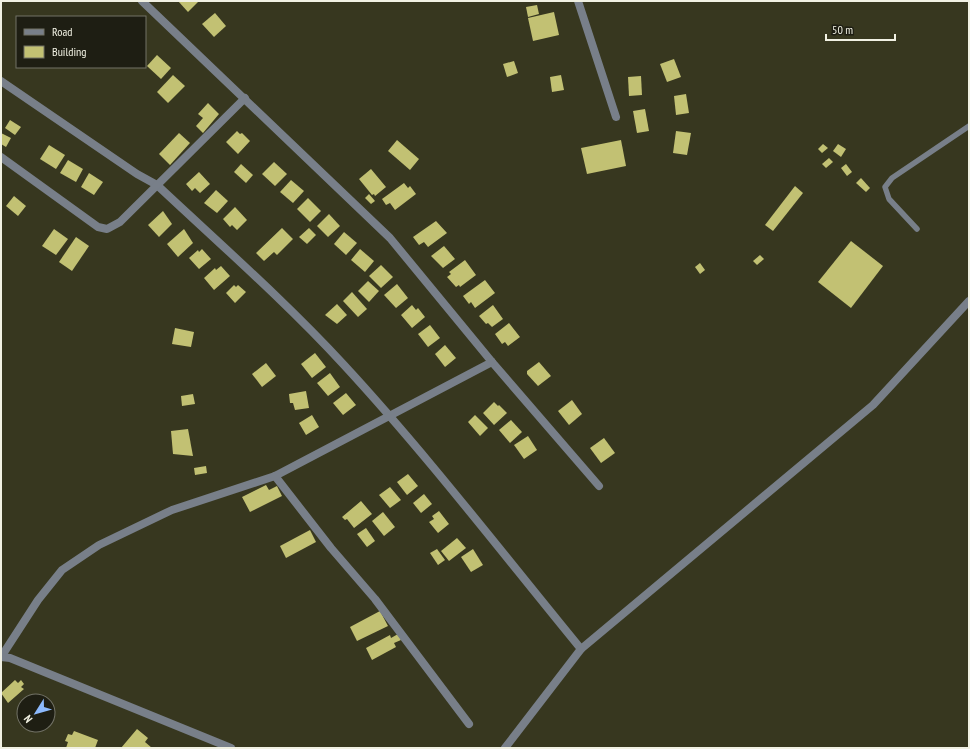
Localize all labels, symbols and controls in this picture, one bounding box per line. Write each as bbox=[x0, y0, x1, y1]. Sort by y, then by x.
legend bbox=[16, 16, 146, 68]
scale bar bbox=[826, 16, 895, 42]
text: 50 m bbox=[832, 22, 853, 37]
text: Road bbox=[52, 24, 72, 39]
text: Building bbox=[52, 44, 87, 59]
north arrow bbox=[16, 693, 56, 733]
text: N bbox=[21, 712, 35, 726]

